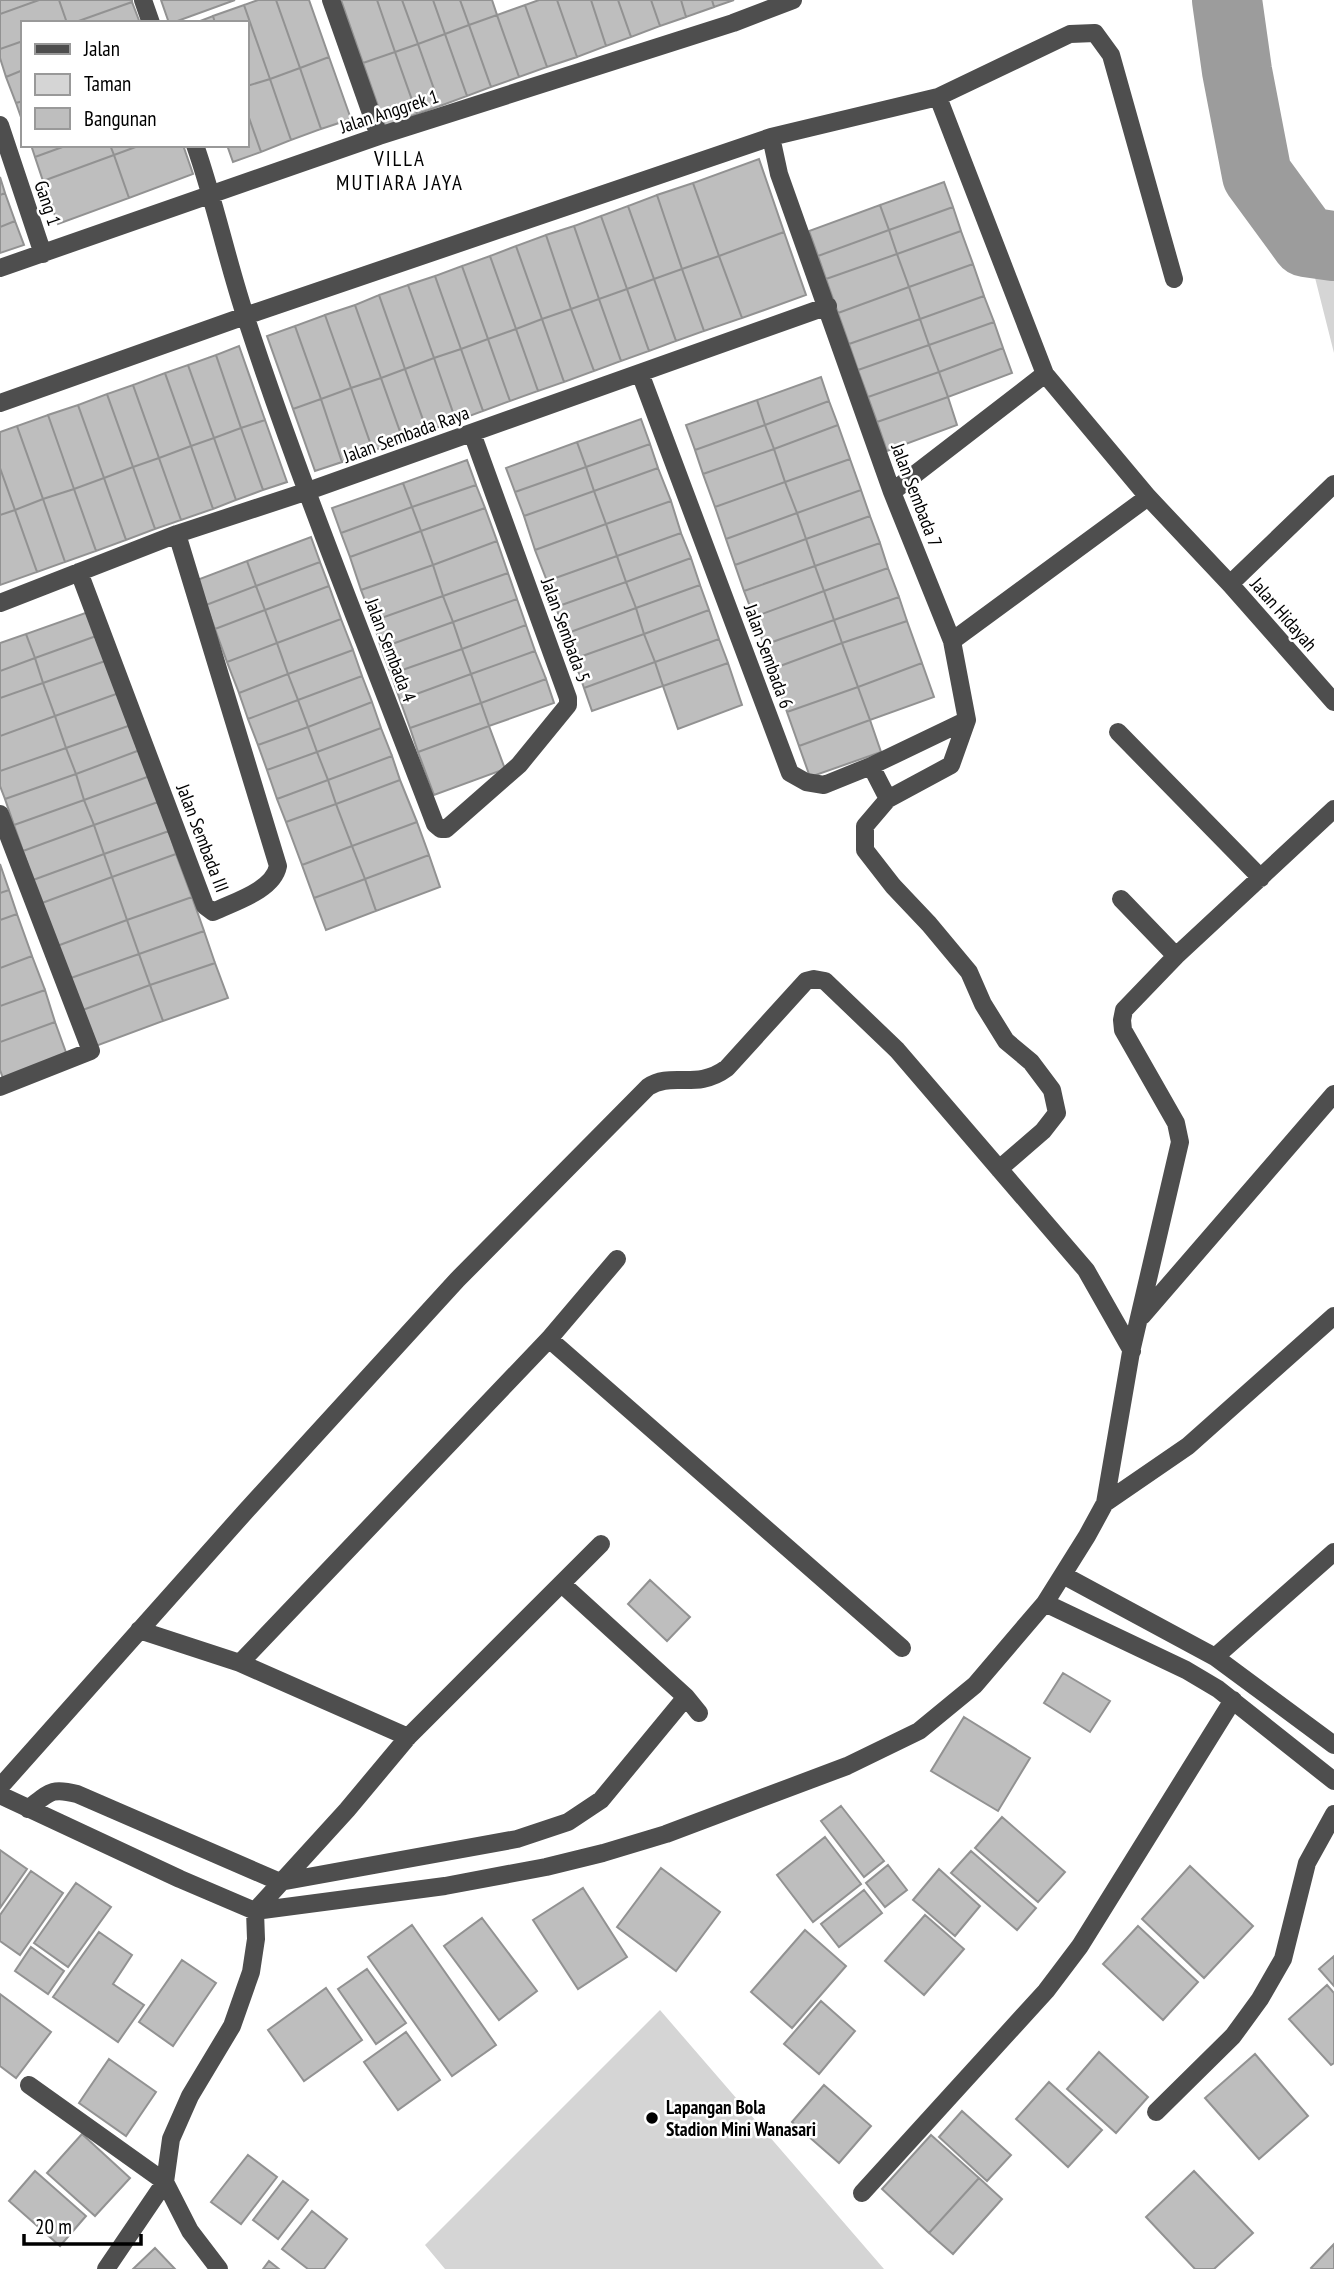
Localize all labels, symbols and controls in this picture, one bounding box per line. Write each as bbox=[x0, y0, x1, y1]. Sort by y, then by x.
legend bbox=[21, 21, 248, 147]
text: Jalan bbox=[83, 35, 120, 62]
text: Taman bbox=[84, 70, 131, 97]
street label: Jalan Anggrek 1 bbox=[336, 84, 441, 139]
text: Bangunan bbox=[84, 105, 157, 132]
district label: VILLA MUTIARA JAYA bbox=[336, 145, 464, 196]
street label: Gang 1 bbox=[29, 177, 67, 229]
street label: Jalan Sembada Raya bbox=[339, 400, 472, 468]
street label: Jalan Sembada 7 bbox=[886, 439, 948, 550]
street label: Jalan Hidayah bbox=[1245, 571, 1323, 656]
street label: Jalan Sembada 5 bbox=[536, 574, 596, 685]
street label: Jalan Sembada 4 bbox=[360, 594, 422, 706]
street label: Jalan Sembada 6 bbox=[739, 600, 799, 711]
street label: Jalan Sembada III bbox=[171, 780, 235, 895]
place label: Lapangan Bola Stadion Mini Wanasari bbox=[666, 2095, 816, 2141]
marker: Lapangan Bola Stadion Mini Wanasari bbox=[644, 2110, 660, 2126]
scale bar bbox=[24, 2202, 142, 2246]
text: 20 m bbox=[35, 2213, 72, 2240]

